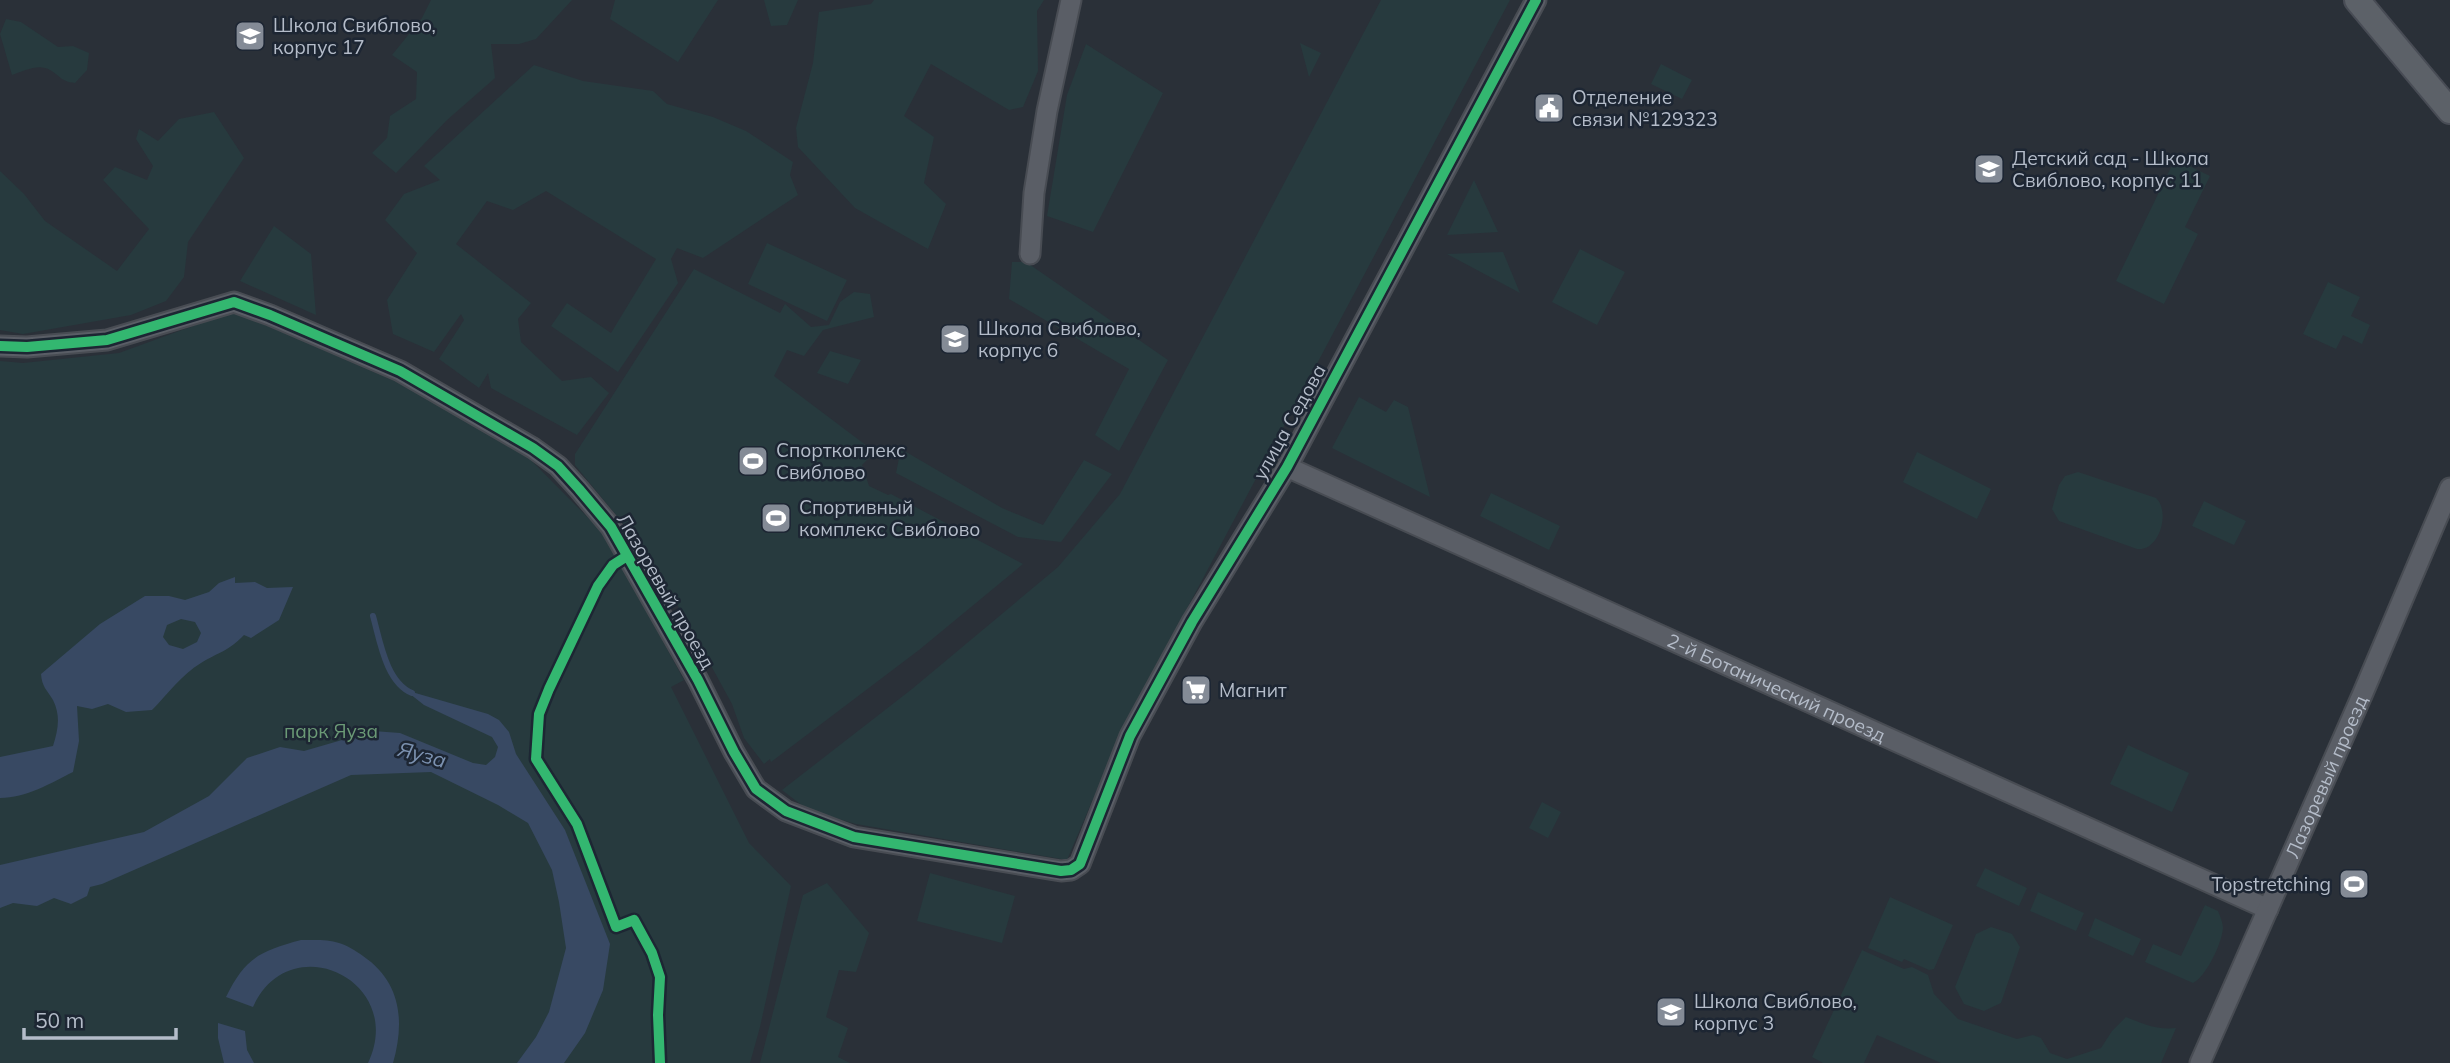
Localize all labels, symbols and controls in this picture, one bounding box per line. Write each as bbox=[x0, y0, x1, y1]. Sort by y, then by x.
place label: Школа Свиблово, корпус 17 bbox=[273, 13, 436, 59]
school or university icon: Школа Свиблово, корпус 17 bbox=[233, 19, 267, 53]
place label: Отделение связи №129323 bbox=[1572, 85, 1718, 131]
public building icon: Отделение связи №129323 bbox=[1532, 91, 1566, 125]
place label: Детский сад - Школа Свиблово, корпус 11 bbox=[2012, 146, 2209, 192]
school or university icon: Детский сад - Школа Свиблово, корпус 11 bbox=[1972, 152, 2006, 186]
place label: Школа Свиблово, корпус 6 bbox=[978, 316, 1141, 362]
school or university icon: Школа Свиблово, корпус 6 bbox=[938, 322, 972, 356]
street label: улица Седова bbox=[1247, 360, 1331, 484]
place label: Спорткоплекс Свиблово bbox=[776, 438, 906, 484]
sports icon: Спорткоплекс Свиблово bbox=[736, 444, 770, 478]
place label: Спортивный комплекс Свиблово bbox=[799, 495, 980, 541]
sports icon: Спортивный комплекс Свиблово bbox=[759, 501, 793, 535]
street label: Лазоревый проезд bbox=[612, 509, 721, 673]
street label: 2-й Ботанический проезд bbox=[1664, 628, 1890, 747]
supermarket icon: Магнит bbox=[1179, 673, 1213, 707]
place label: Магнит bbox=[1219, 678, 1287, 702]
street label: Лазоревый проезд bbox=[2280, 691, 2373, 862]
park label: парк Яуза bbox=[284, 719, 378, 743]
water label: Яуза bbox=[394, 735, 450, 773]
sports icon: Topstretching bbox=[2337, 867, 2371, 901]
place label: Topstretching bbox=[2211, 872, 2331, 896]
place label: Школа Свиблово, корпус 3 bbox=[1694, 989, 1857, 1035]
school or university icon: Школа Свиблово, корпус 3 bbox=[1654, 995, 1688, 1029]
scale bar bbox=[24, 996, 177, 1040]
text: 50 m bbox=[35, 1007, 84, 1033]

